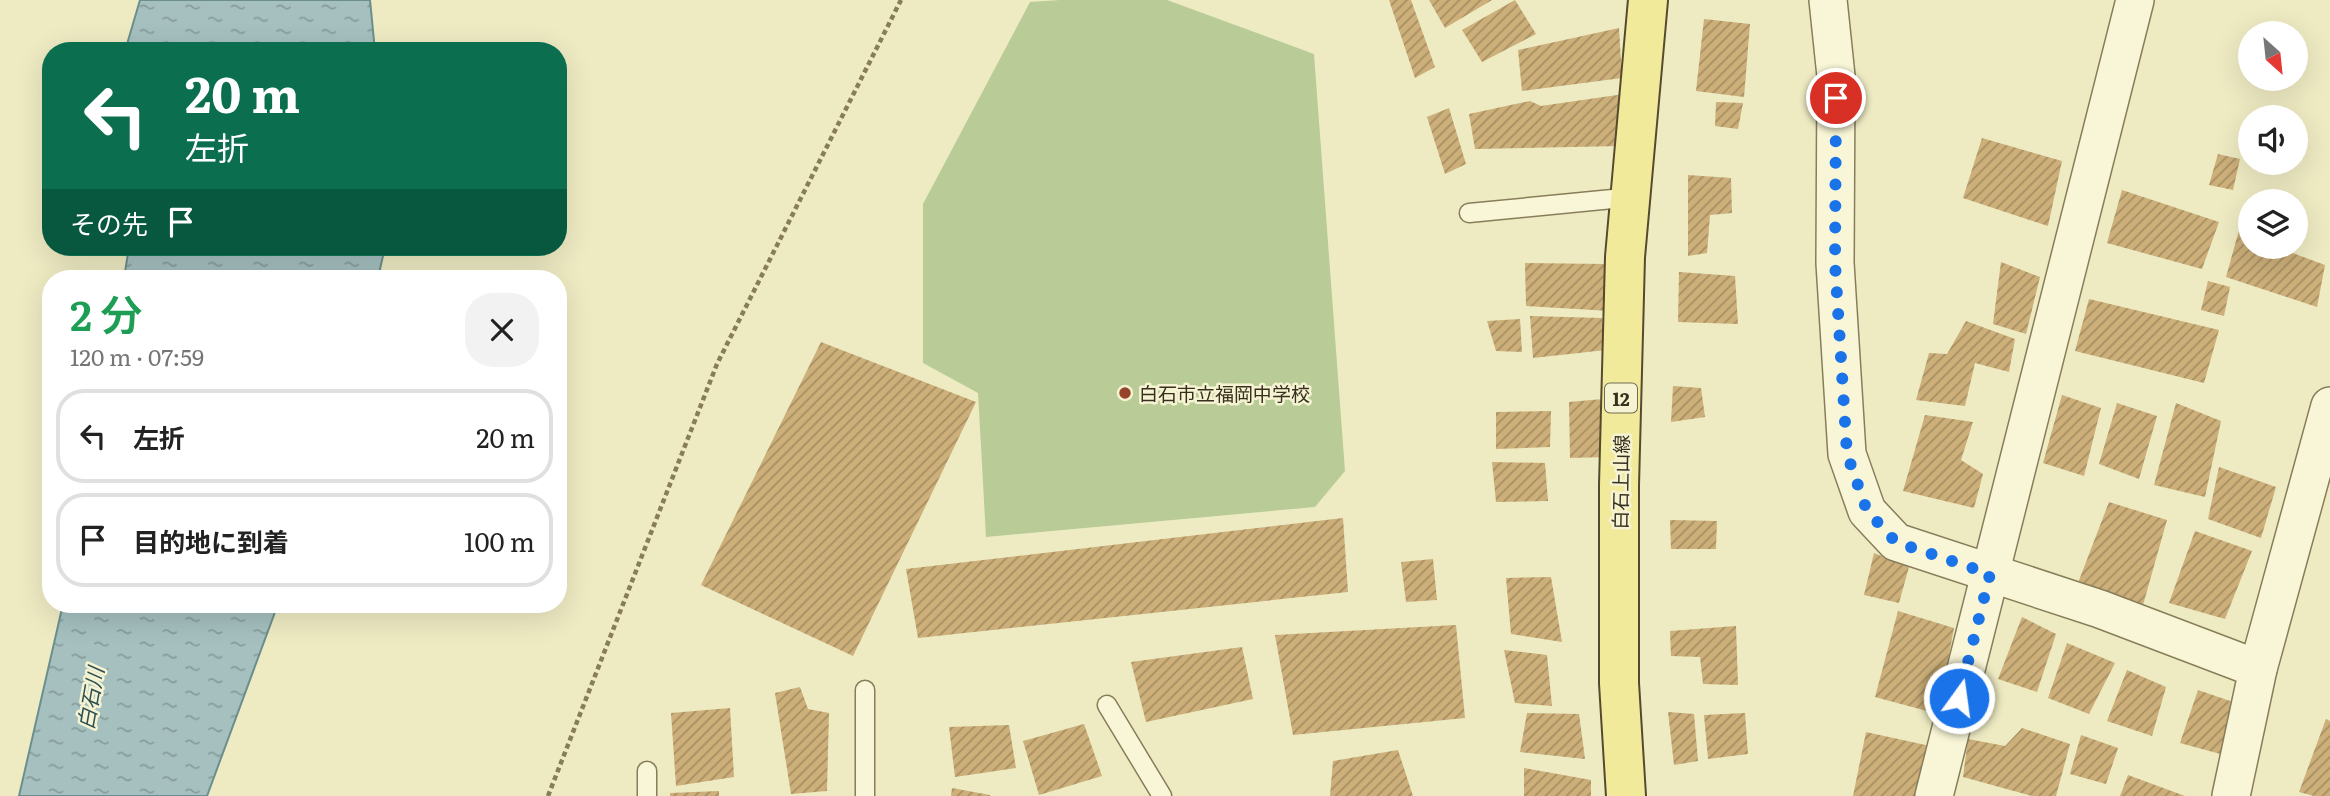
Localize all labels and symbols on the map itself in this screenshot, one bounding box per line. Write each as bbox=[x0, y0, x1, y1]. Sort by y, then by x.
north arrow bbox=[2238, 21, 2308, 91]
pin bbox=[1806, 68, 1866, 128]
place label: 白石市立福岡中学校 bbox=[1139, 379, 1310, 407]
road number: 12 bbox=[1605, 384, 1637, 412]
marker: 白石市立福岡中学校 bbox=[1117, 385, 1133, 401]
street label: 白石上山線 bbox=[1605, 434, 1635, 530]
position arrow bbox=[1922, 661, 1996, 735]
water label: 白石川 bbox=[68, 662, 110, 732]

